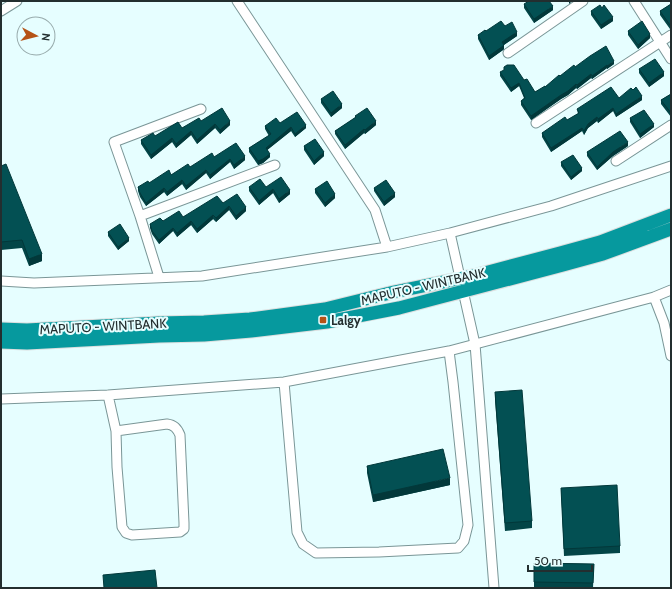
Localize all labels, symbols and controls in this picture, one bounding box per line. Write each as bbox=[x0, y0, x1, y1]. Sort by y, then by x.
north arrow bbox=[16, 16, 56, 56]
text: N bbox=[39, 33, 53, 42]
street label: MAPUTO - WINTBANK bbox=[359, 264, 487, 308]
place label: Lalgy bbox=[331, 312, 361, 328]
street label: MAPUTO - WINTBANK bbox=[39, 315, 168, 337]
marker: Lalgy bbox=[318, 315, 328, 325]
scale bar bbox=[528, 547, 592, 573]
text: 50 m bbox=[534, 553, 562, 568]

